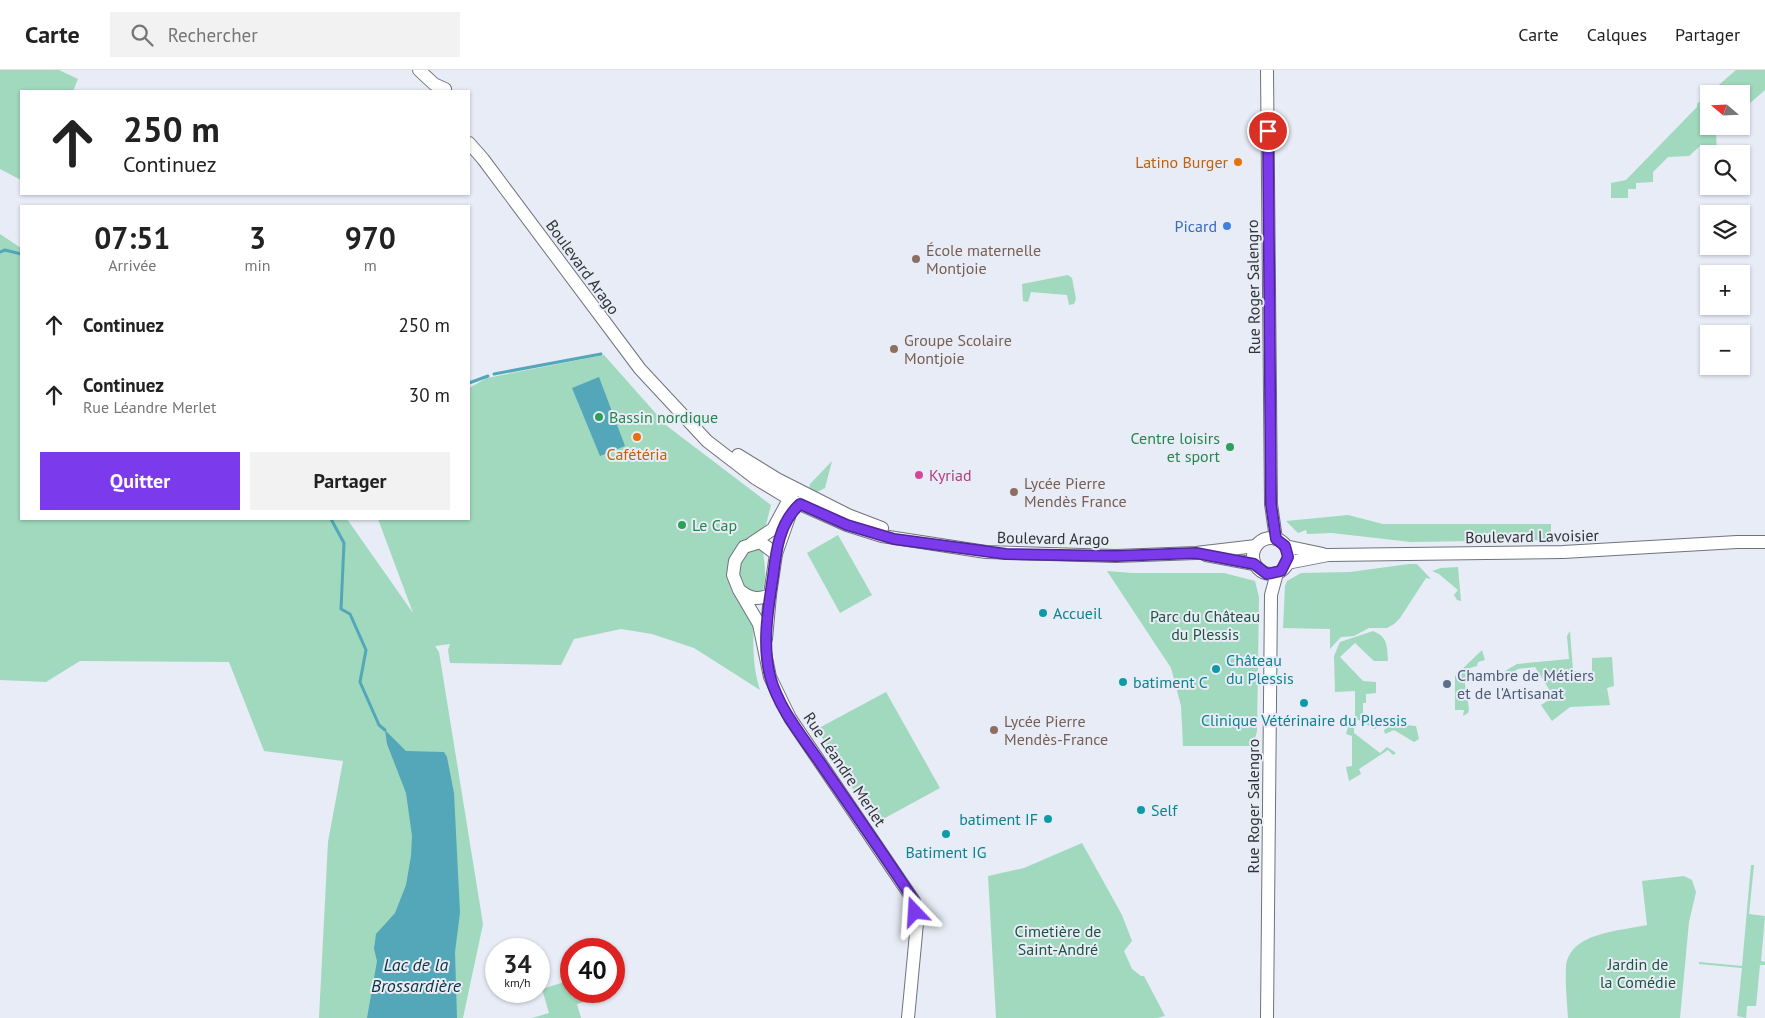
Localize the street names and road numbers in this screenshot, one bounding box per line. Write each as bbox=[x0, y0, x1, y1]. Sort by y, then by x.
street label: Boulevard Arago bbox=[542, 216, 624, 318]
street label: Rue Roger Salengro bbox=[1242, 219, 1264, 355]
street label: Boulevard Lavoisier bbox=[1465, 525, 1600, 547]
street label: Boulevard Arago bbox=[997, 527, 1109, 549]
street label: Rue Léandre Merlet bbox=[799, 708, 891, 830]
street label: Rue Roger Salengro bbox=[1243, 739, 1263, 873]

